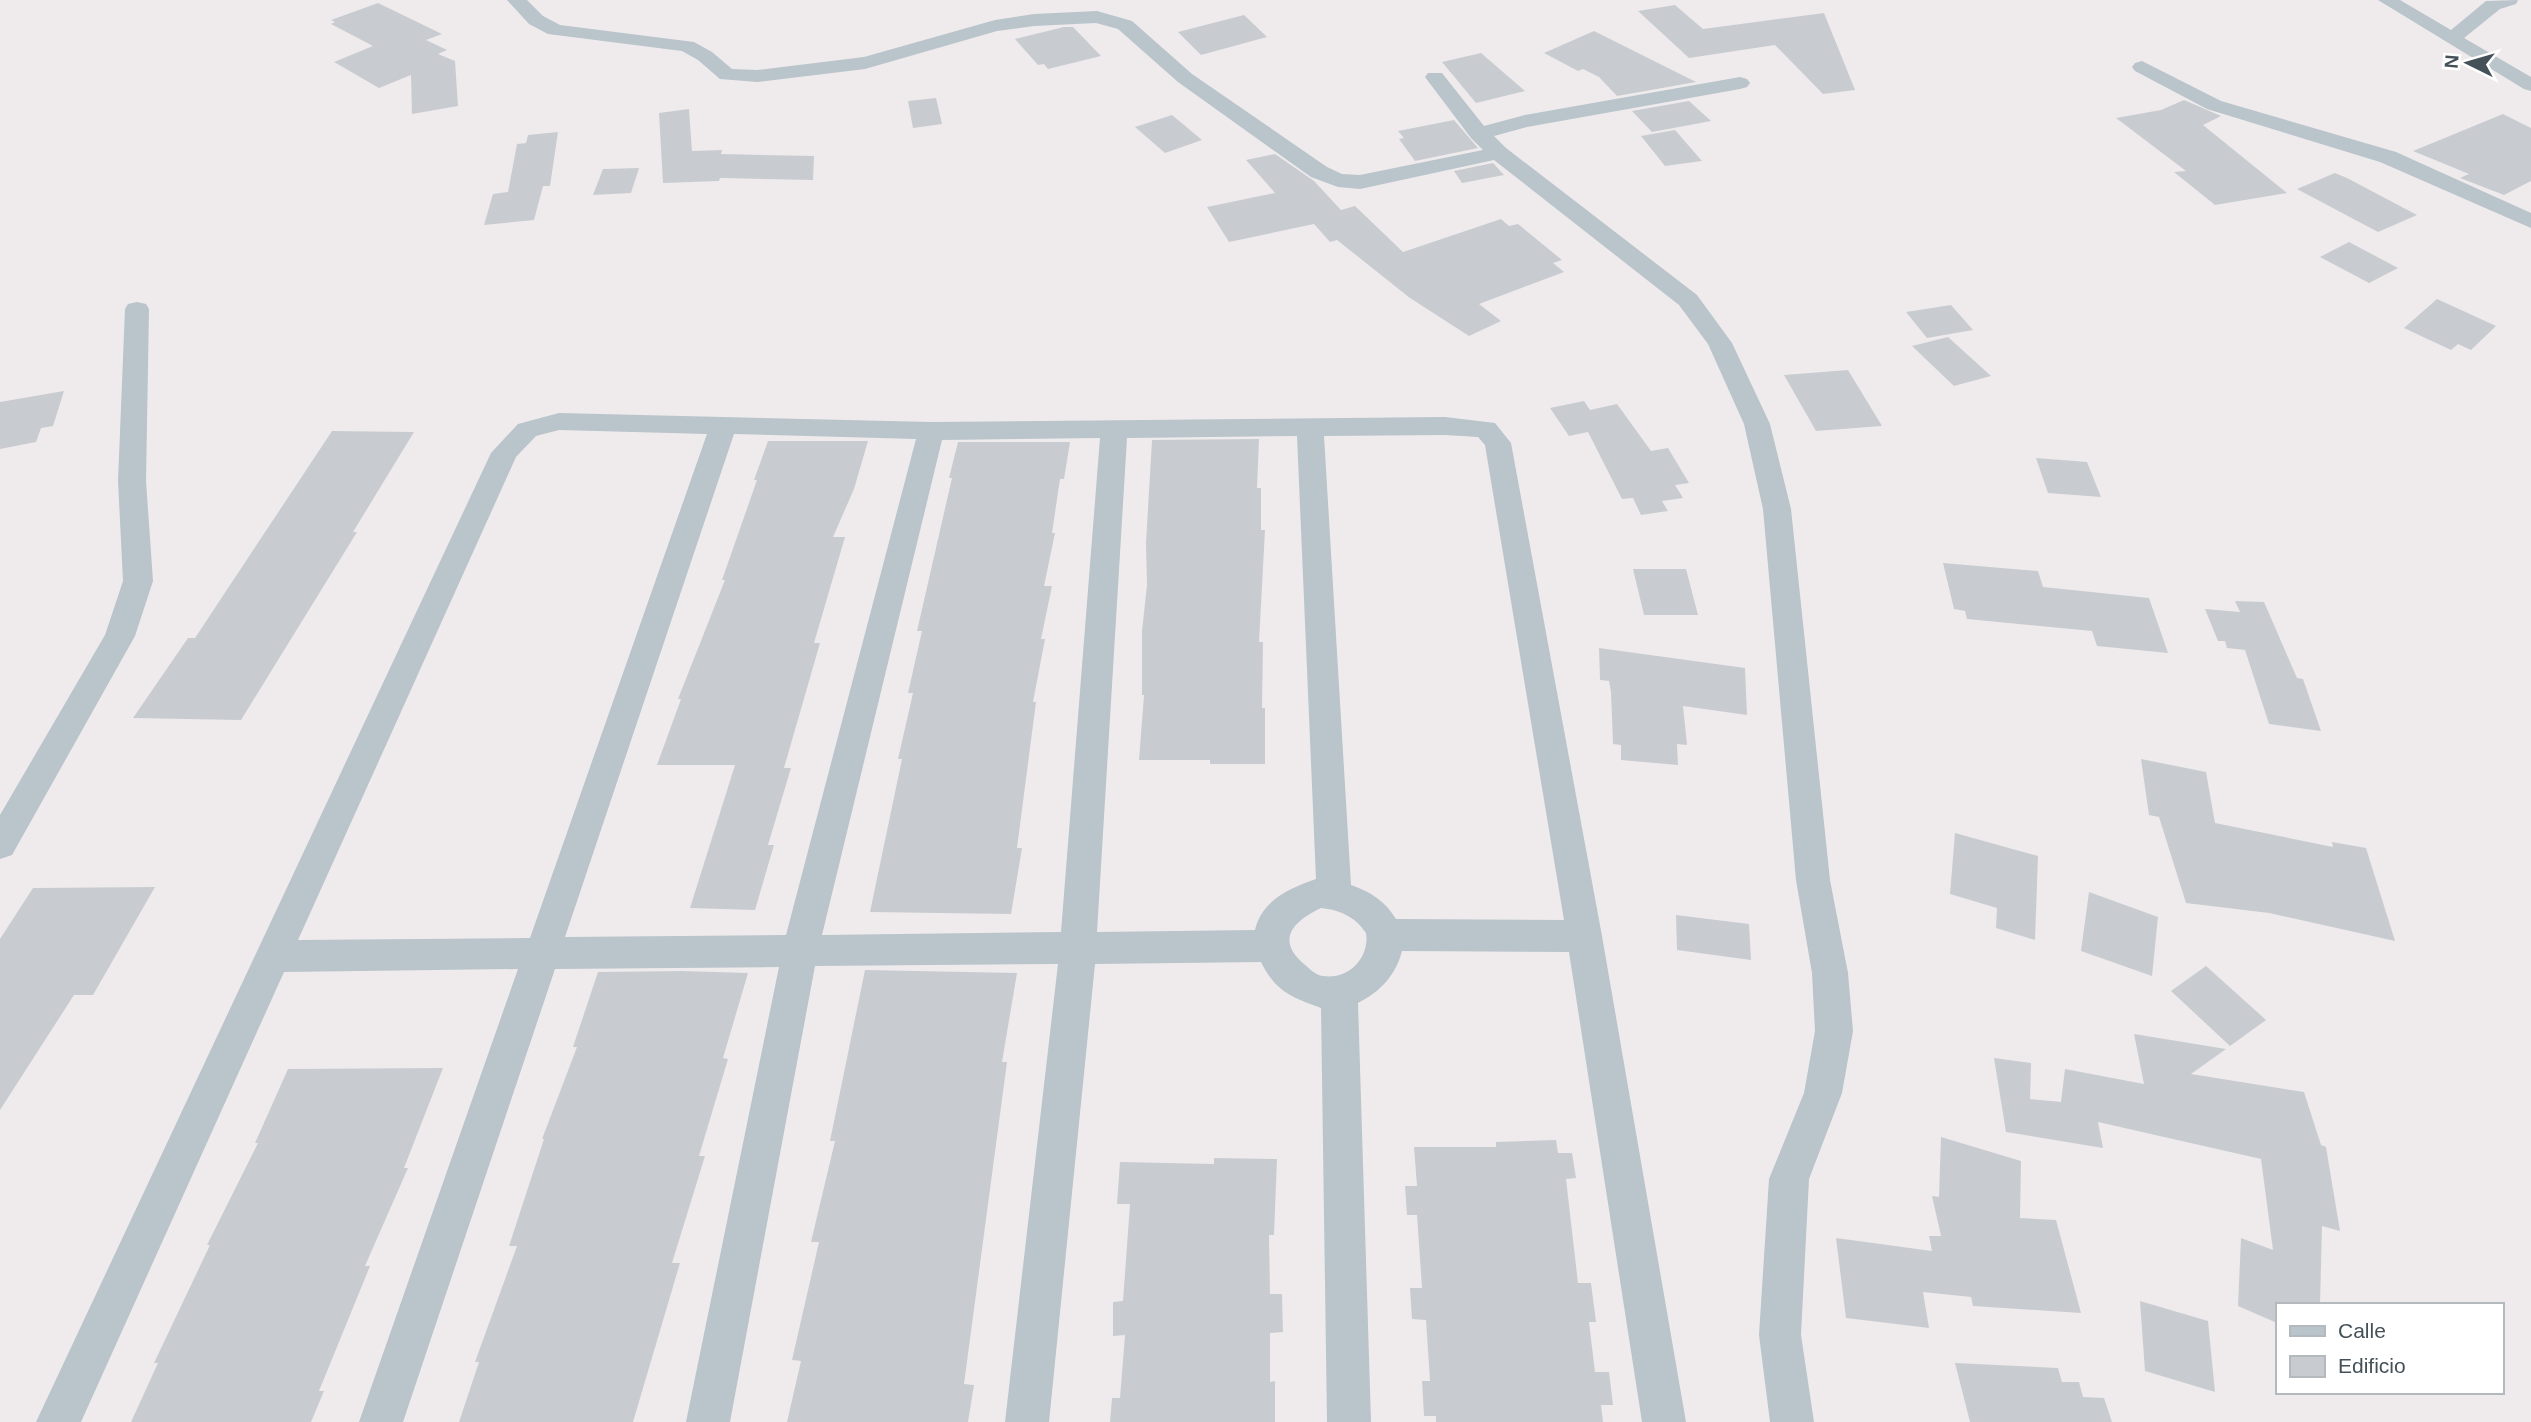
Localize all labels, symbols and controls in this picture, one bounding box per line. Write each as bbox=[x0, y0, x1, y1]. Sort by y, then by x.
north arrow bbox=[2433, 28, 2503, 98]
text: N bbox=[2441, 54, 2463, 69]
legend bbox=[2276, 1303, 2503, 1394]
text: Calle bbox=[2338, 1319, 2386, 1342]
text: Edificio bbox=[2338, 1354, 2406, 1377]

